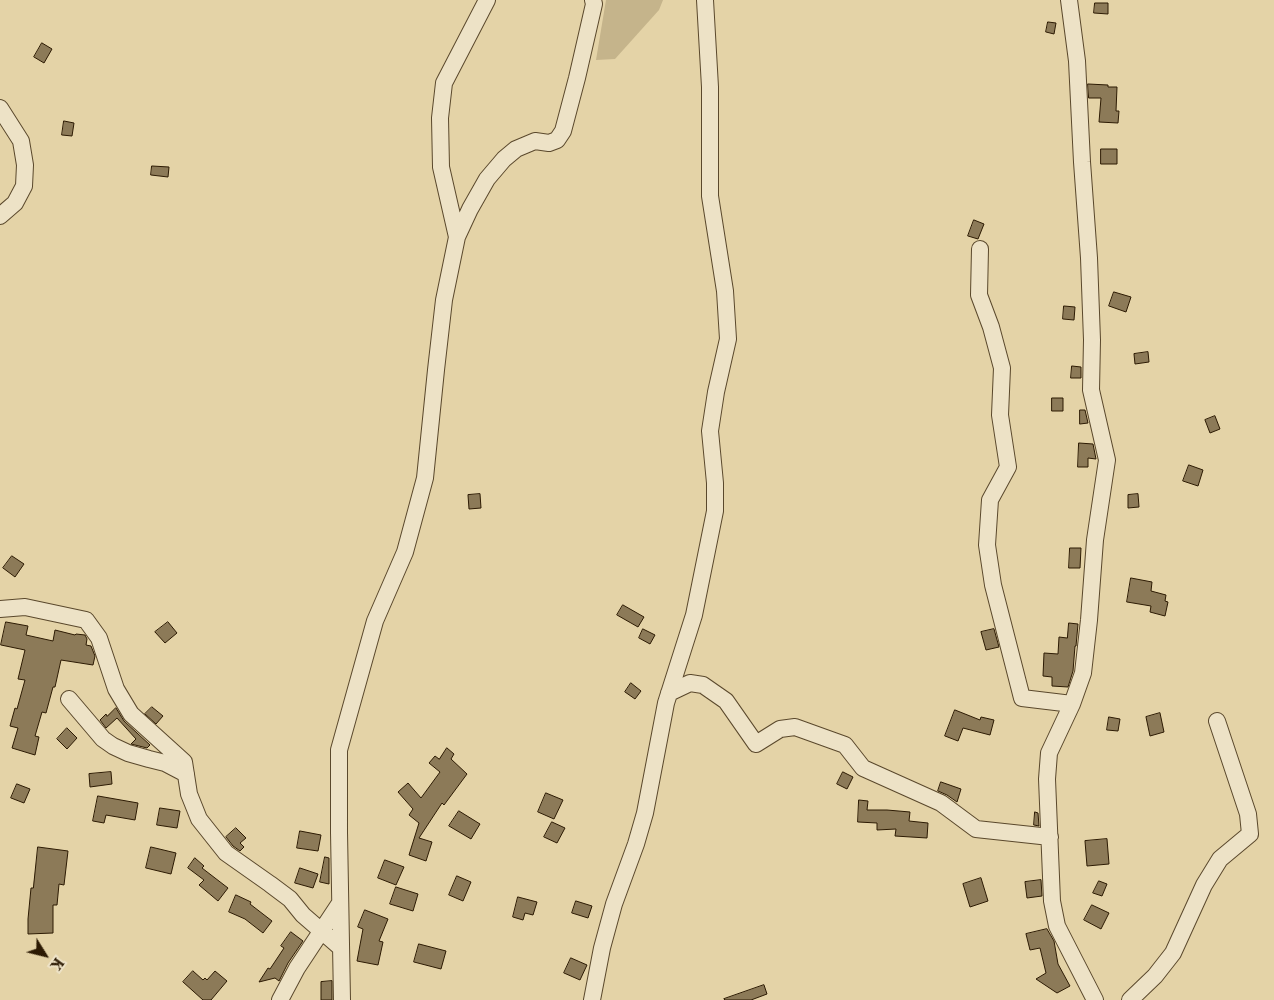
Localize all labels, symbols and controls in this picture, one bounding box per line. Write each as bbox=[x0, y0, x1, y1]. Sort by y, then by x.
north arrow bbox=[20, 930, 70, 980]
text: K bbox=[47, 954, 68, 974]

